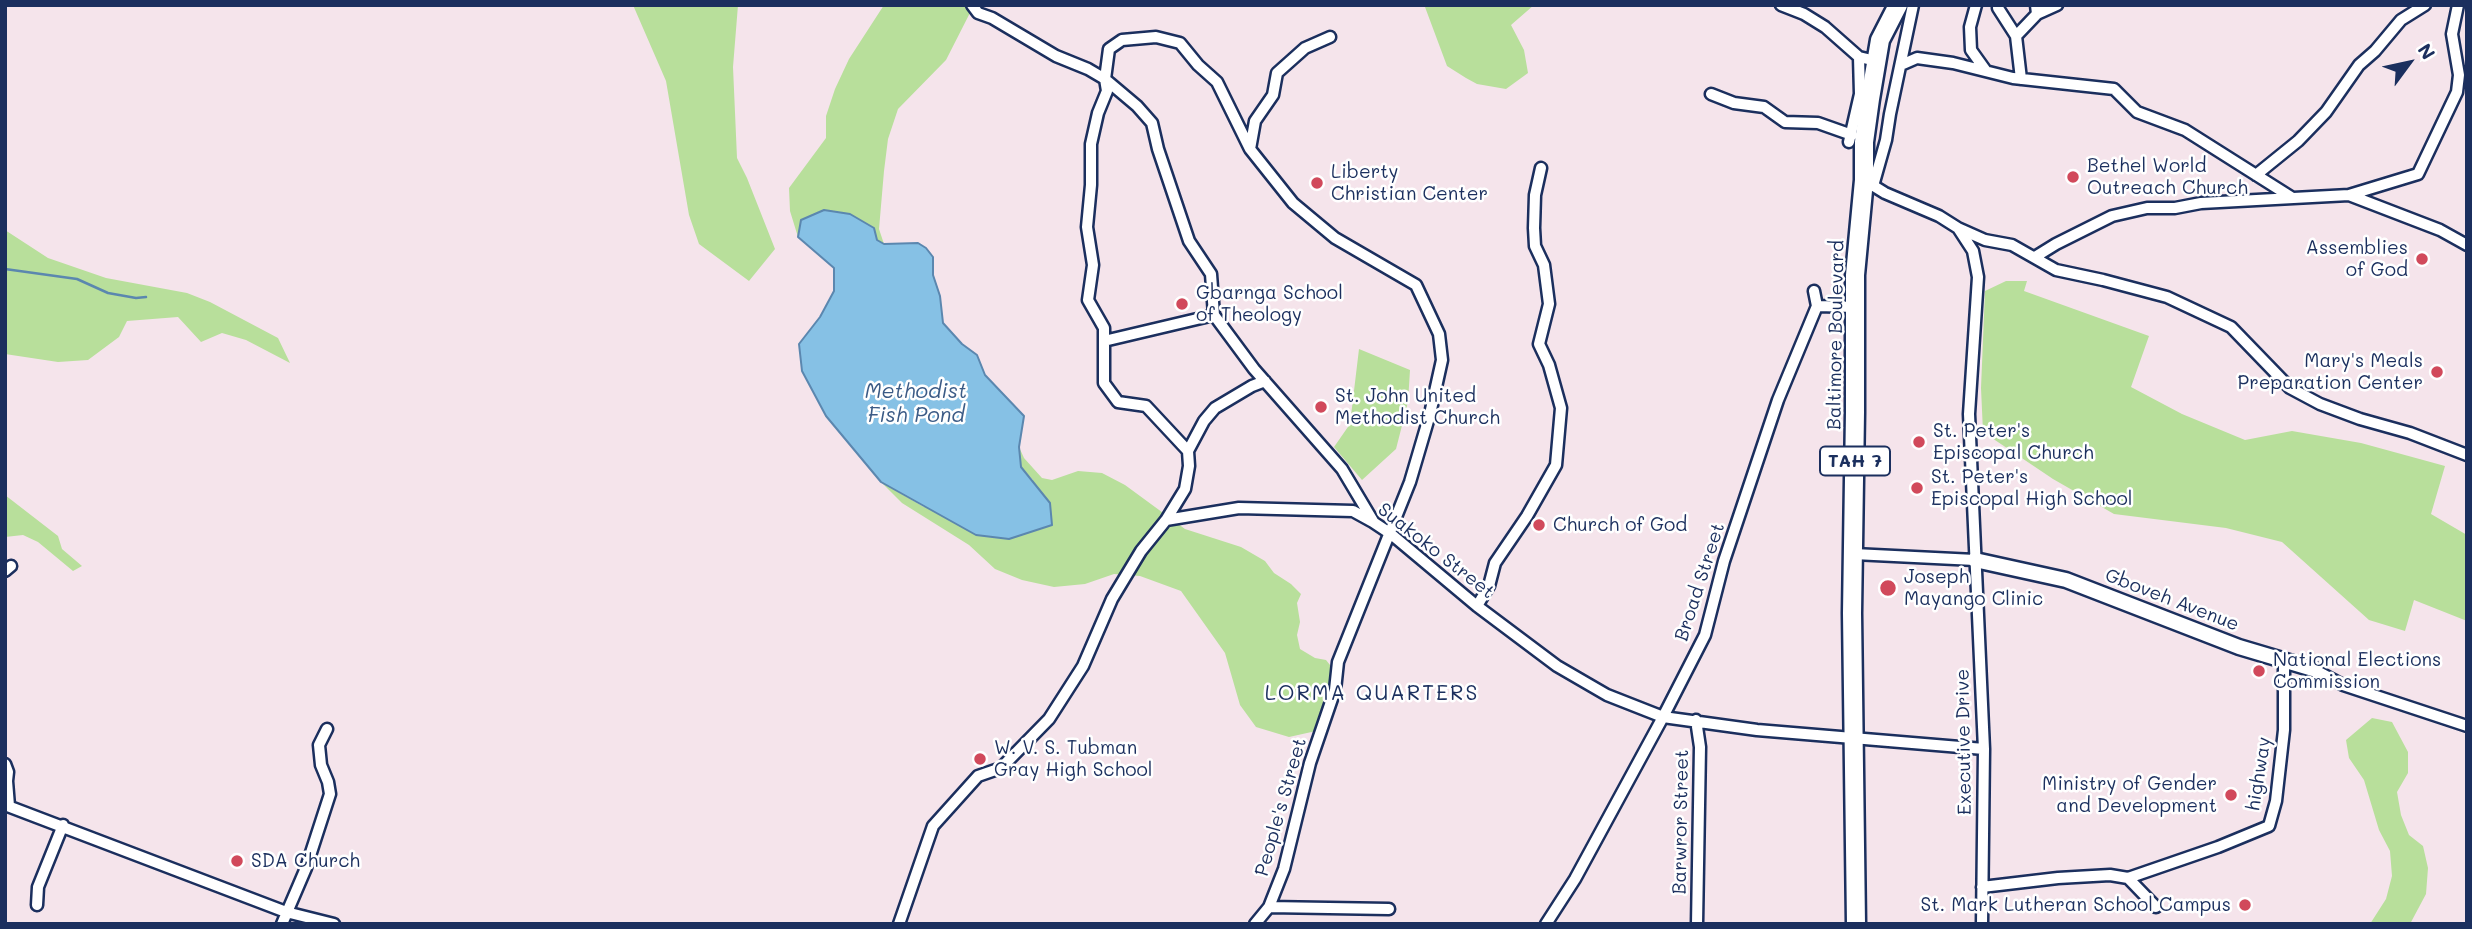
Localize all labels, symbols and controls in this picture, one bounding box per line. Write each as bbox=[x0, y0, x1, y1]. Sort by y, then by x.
north arrow bbox=[2374, 28, 2444, 98]
text: N bbox=[2413, 38, 2441, 64]
place label: Bethel World Outreach Church bbox=[2087, 155, 2248, 199]
place label: Liberty Christian Center bbox=[1331, 161, 1488, 205]
marker: Bethel World Outreach Church bbox=[2065, 169, 2081, 185]
marker: Liberty Christian Center bbox=[1309, 175, 1325, 191]
place label: Assemblies of God bbox=[2306, 237, 2408, 281]
street label: Baltimore Boulevard bbox=[1823, 240, 1849, 430]
marker: Assemblies of God bbox=[2414, 251, 2430, 267]
place label: Gbarnga School of Theology bbox=[1196, 282, 1343, 326]
marker: Gbarnga School of Theology bbox=[1174, 296, 1190, 312]
place label: Mary's Meals Preparation Center bbox=[2238, 350, 2423, 394]
marker: Mary's Meals Preparation Center bbox=[2429, 364, 2445, 380]
water label: Methodist Fish Pond bbox=[865, 379, 967, 429]
place label: St. John United Methodist Church bbox=[1335, 385, 1500, 429]
marker: St. John United Methodist Church bbox=[1313, 399, 1329, 415]
place label: St. Peter's Episcopal Church bbox=[1933, 420, 2094, 464]
marker: St. Peter's Episcopal Church bbox=[1911, 434, 1927, 450]
road number: TAH 7 bbox=[1820, 447, 1890, 476]
place label: St. Peter's Episcopal High School bbox=[1931, 466, 2133, 510]
marker: St. Peter's Episcopal High School bbox=[1909, 480, 1925, 496]
street label: Suakoko Street bbox=[1373, 498, 1499, 604]
place label: Church of God bbox=[1553, 514, 1687, 536]
marker: Church of God bbox=[1531, 517, 1547, 533]
street label: Broad Street bbox=[1670, 520, 1730, 644]
street label: Gboveh Avenue bbox=[2102, 564, 2242, 636]
place label: Joseph Mayango Clinic bbox=[1904, 566, 2043, 610]
marker: Joseph Mayango Clinic bbox=[1878, 578, 1898, 598]
place label: National Elections Commission bbox=[2273, 649, 2441, 693]
marker: National Elections Commission bbox=[2251, 663, 2267, 679]
street label: Executive Drive bbox=[1951, 669, 1977, 815]
district label: LORMA QUARTERS bbox=[1266, 681, 1478, 707]
street label: People's Street bbox=[1250, 735, 1312, 879]
street label: highway bbox=[2242, 735, 2276, 813]
place label: W. V. S. Tubman Gray High School bbox=[994, 737, 1153, 781]
street label: Barwror Street bbox=[1668, 749, 1694, 895]
marker: W. V. S. Tubman Gray High School bbox=[972, 751, 988, 767]
place label: Ministry of Gender and Development bbox=[2042, 773, 2217, 817]
marker: Ministry of Gender and Development bbox=[2223, 787, 2239, 803]
place label: SDA Church bbox=[251, 850, 360, 872]
marker: SDA Church bbox=[229, 853, 245, 869]
place label: St. Mark Lutheran School Campus bbox=[1920, 894, 2231, 916]
marker: St. Mark Lutheran School Campus bbox=[2237, 897, 2253, 913]

